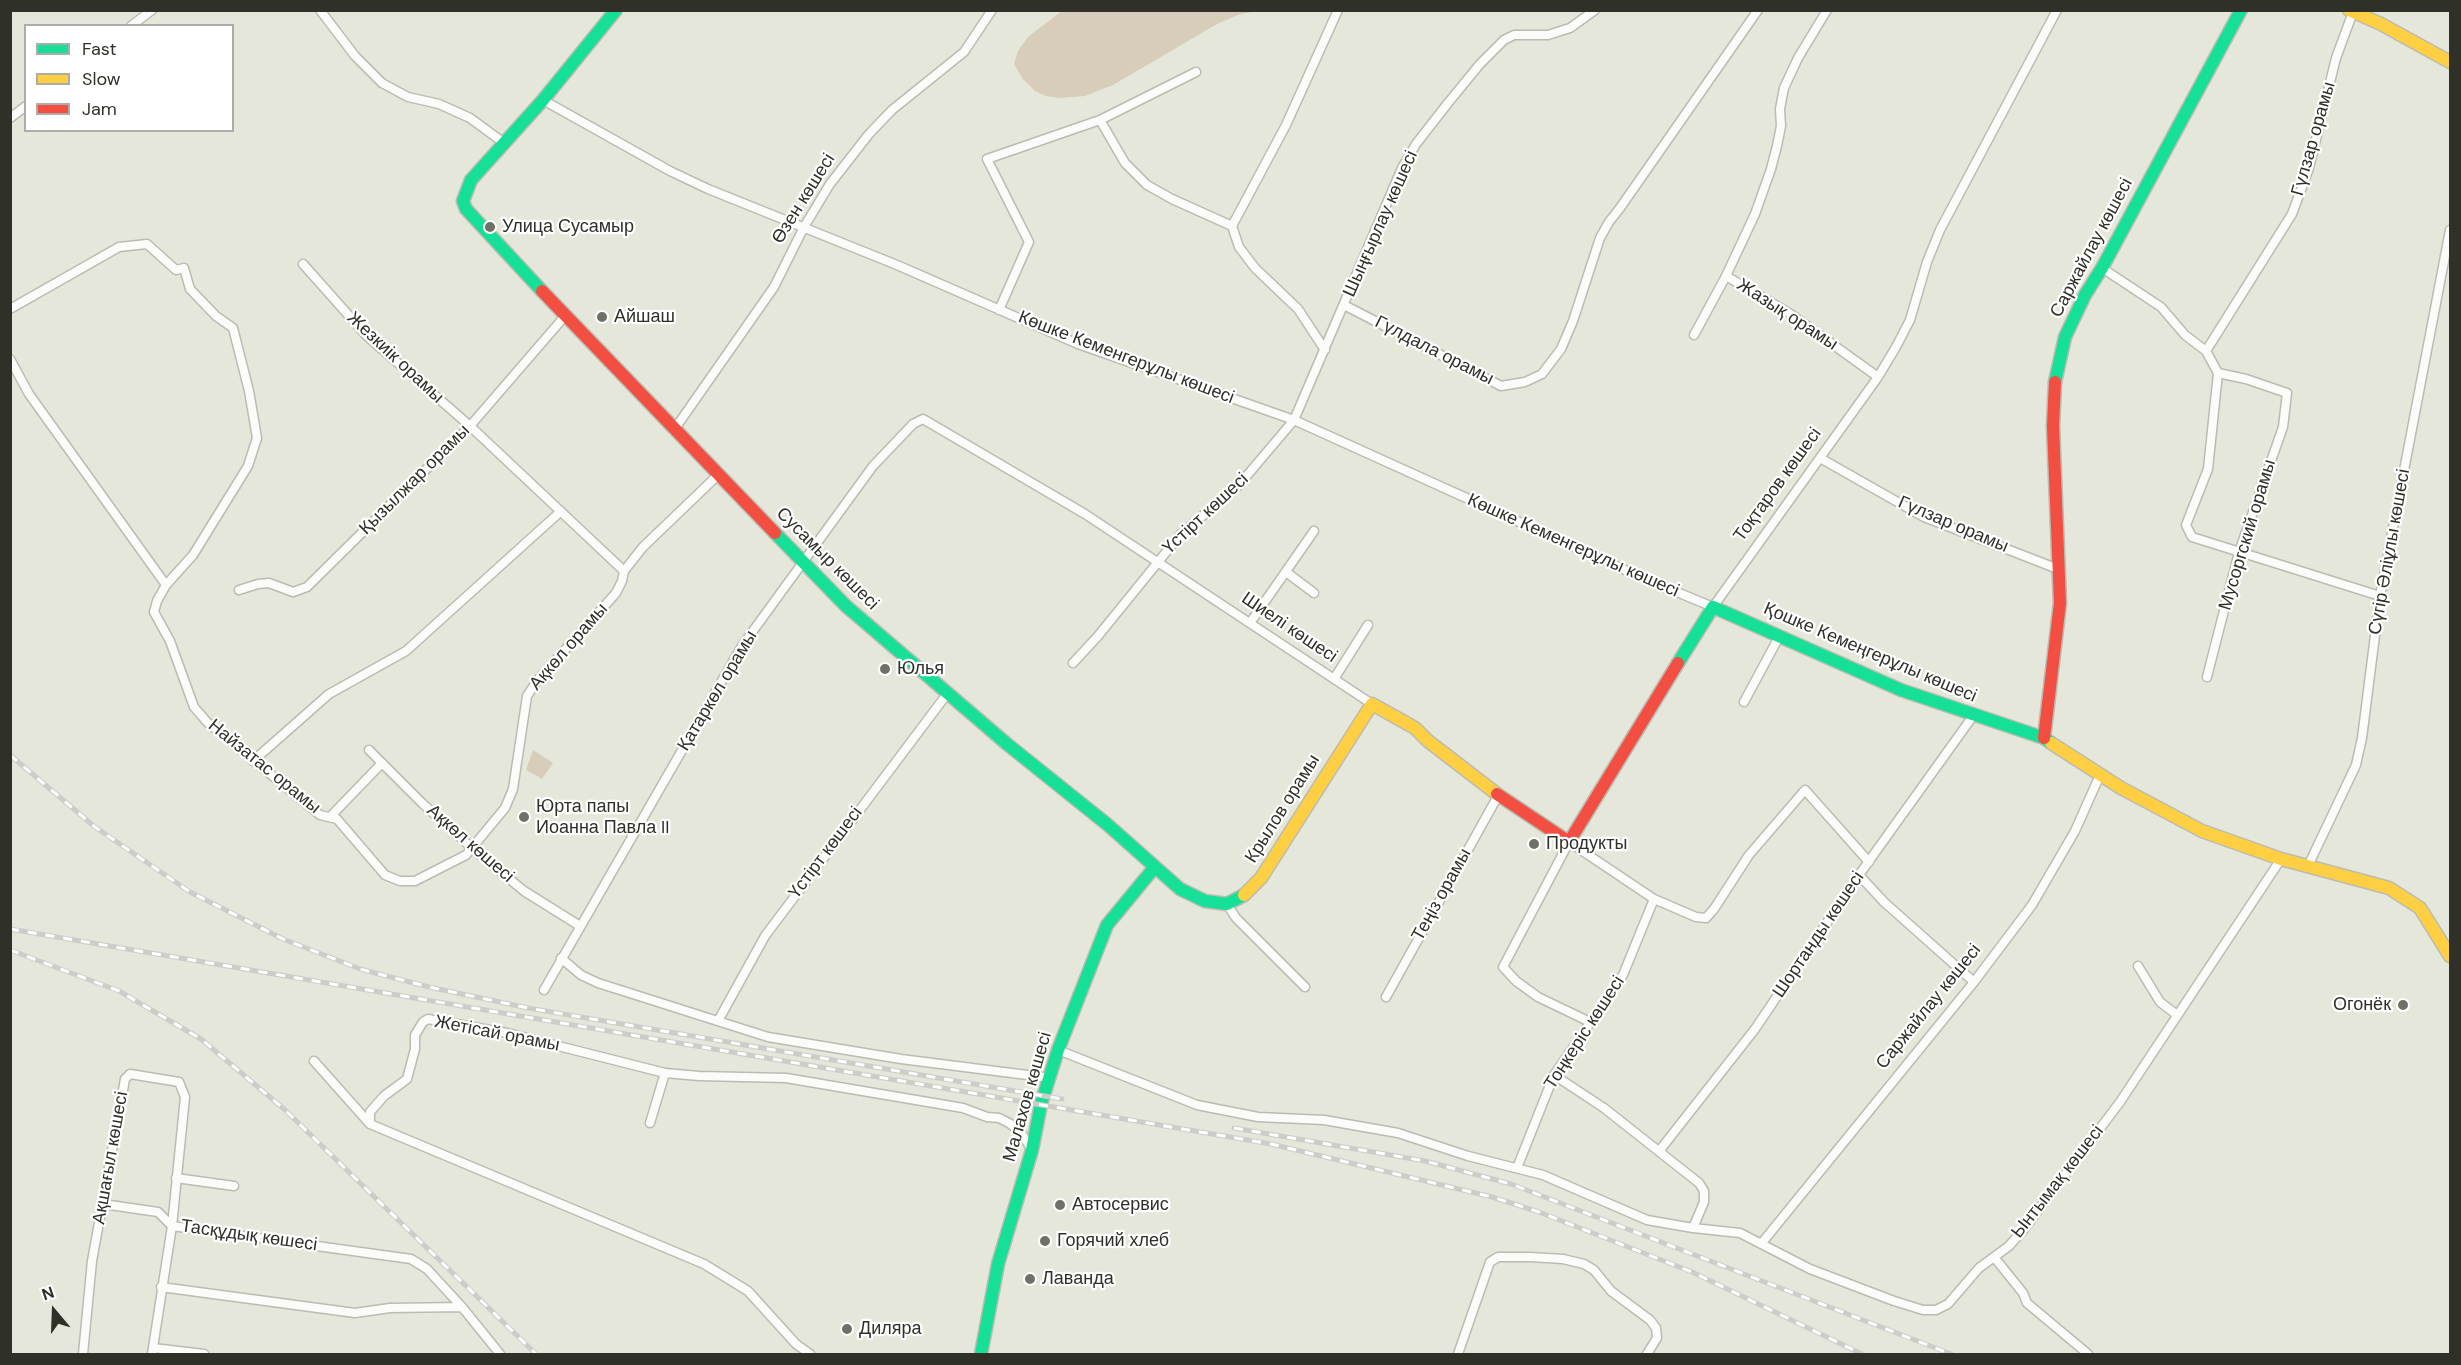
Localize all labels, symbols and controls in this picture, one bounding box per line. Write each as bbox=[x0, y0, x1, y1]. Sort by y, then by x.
legend bbox=[24, 24, 234, 132]
text: Fast bbox=[82, 37, 117, 61]
text: Slow bbox=[82, 67, 121, 91]
street label: Гүлзар орамы bbox=[2287, 79, 2341, 199]
text: Jam bbox=[82, 97, 117, 121]
street label: Шыңғырлау көшесі bbox=[1339, 148, 1423, 300]
street label: Өзен көшесі bbox=[768, 150, 840, 248]
street label: Саржайлау көшесі bbox=[2046, 175, 2138, 321]
place label: Улица Сусамыр bbox=[502, 216, 634, 238]
marker: Улица Сусамыр bbox=[483, 220, 497, 234]
street label: Жазық орамы bbox=[1733, 274, 1841, 356]
place label: Айшаш bbox=[614, 306, 675, 328]
street label: Көшке Кеменгерұлы көшесі bbox=[1015, 307, 1237, 409]
street label: Жезкиік орамы bbox=[342, 308, 448, 408]
marker: Айшаш bbox=[595, 310, 609, 324]
street label: Гүлдала орамы bbox=[1371, 312, 1497, 390]
street label: Қызылжар орамы bbox=[355, 420, 475, 540]
street label: Тоқтаров көшесі bbox=[1730, 424, 1826, 546]
street label: Мусоргский орамы bbox=[2215, 457, 2281, 613]
street label: Сүгір Әліұлы көшесі bbox=[2365, 467, 2415, 637]
street label: Үстірт көшесі bbox=[1159, 469, 1253, 559]
street label: Көшке Кеменгерұлы көшесі bbox=[1464, 489, 1682, 603]
street label: Гүлзар орамы bbox=[1895, 492, 2011, 558]
street label: Сусамыр көшесі bbox=[771, 503, 883, 615]
street label: Шиелі көшесі bbox=[1237, 588, 1341, 668]
street label: Қошке Кемеңгерұлы көшесі bbox=[1760, 598, 1980, 708]
street label: Ақкөл орамы bbox=[525, 599, 613, 695]
street label: Қатаркөл орамы bbox=[674, 627, 762, 755]
place label: Юлья bbox=[897, 658, 944, 680]
marker: Юлья bbox=[878, 662, 892, 676]
street label: Найзатас орамы bbox=[204, 715, 324, 819]
street label: Крылов орамы bbox=[1241, 751, 1325, 867]
place label: Юрта папы Иоанна Павла II bbox=[536, 796, 669, 838]
street label: Ақкөл көшесі bbox=[422, 800, 518, 888]
street label: Үстірт көшесі bbox=[785, 803, 867, 903]
marker: Юрта папы Иоанна Павла II bbox=[517, 810, 531, 824]
place label: Продукты bbox=[1546, 833, 1627, 855]
marker: Продукты bbox=[1527, 837, 1541, 851]
street label: Теңіз орамы bbox=[1408, 845, 1476, 945]
street label: Шортанды көшесі bbox=[1769, 868, 1869, 1002]
street label: Саржайлау көшесі bbox=[1872, 940, 1986, 1074]
street label: Тоңкерiс көшесі bbox=[1540, 972, 1630, 1094]
place label: Огонёк bbox=[2333, 994, 2391, 1016]
marker: Огонёк bbox=[2396, 998, 2410, 1012]
street label: Жетісай орамы bbox=[432, 1011, 562, 1057]
street label: Малахов көшесі bbox=[999, 1030, 1057, 1164]
street label: Ақшағыл көшесі bbox=[89, 1090, 133, 1226]
street label: Ынтымақ көшесі bbox=[2007, 1121, 2109, 1243]
place label: Автосервис bbox=[1072, 1194, 1169, 1216]
marker: Автосервис bbox=[1053, 1198, 1067, 1212]
street label: Тасқұдық көшесі bbox=[179, 1216, 319, 1256]
place label: Горячий хлеб bbox=[1057, 1230, 1169, 1252]
marker: Горячий хлеб bbox=[1038, 1234, 1052, 1248]
place label: Лаванда bbox=[1042, 1268, 1114, 1290]
marker: Лаванда bbox=[1023, 1272, 1037, 1286]
north arrow bbox=[24, 1281, 84, 1341]
text: N bbox=[39, 1282, 57, 1305]
place label: Диляра bbox=[859, 1318, 922, 1340]
marker: Диляра bbox=[840, 1322, 854, 1336]

